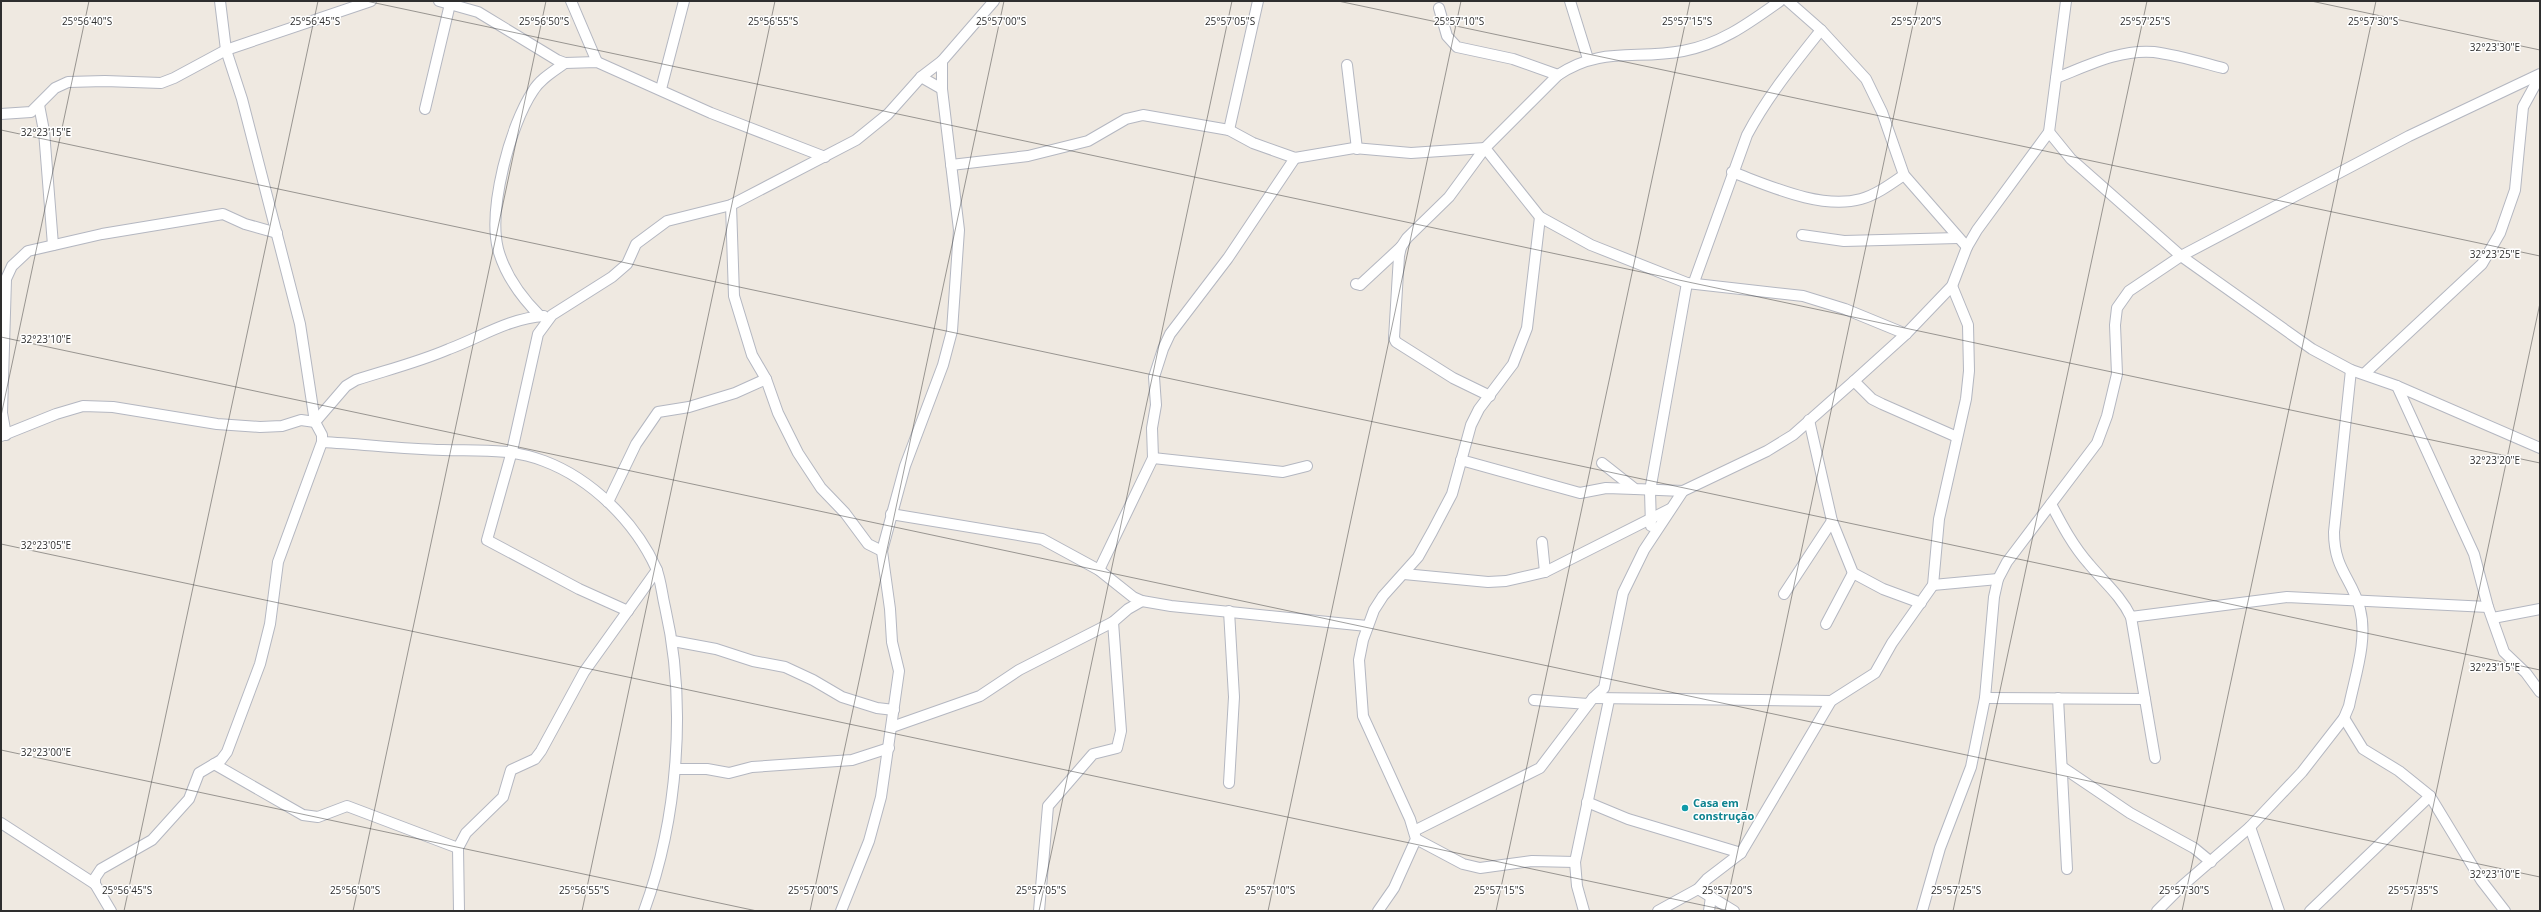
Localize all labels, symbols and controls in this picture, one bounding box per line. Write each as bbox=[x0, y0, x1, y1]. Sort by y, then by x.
text: 25°56'40"S bbox=[62, 14, 112, 28]
text: 25°56'45"S bbox=[290, 14, 340, 28]
text: 25°56'50"S bbox=[519, 14, 569, 28]
text: 25°56'55"S bbox=[748, 14, 798, 28]
text: 25°57'00"S bbox=[976, 14, 1026, 28]
text: 25°57'05"S bbox=[1205, 14, 1255, 28]
text: 25°57'10"S bbox=[1434, 14, 1484, 28]
text: 25°57'15"S bbox=[1662, 14, 1712, 28]
text: 25°57'20"S bbox=[1891, 14, 1941, 28]
text: 25°57'25"S bbox=[2120, 14, 2170, 28]
text: 25°57'30"S bbox=[2348, 14, 2398, 28]
text: 32°23'30"E bbox=[2470, 40, 2520, 54]
text: 32°23'15"E bbox=[21, 125, 71, 139]
text: 32°23'25"E bbox=[2470, 247, 2520, 261]
text: 32°23'10"E bbox=[21, 332, 71, 346]
text: 32°23'20"E bbox=[2470, 453, 2520, 467]
text: 32°23'05"E bbox=[21, 538, 71, 552]
text: 32°23'15"E bbox=[2470, 660, 2520, 674]
text: 32°23'00"E bbox=[21, 745, 71, 759]
place label: Casa em construção bbox=[1693, 795, 1754, 823]
marker: Casa em construção bbox=[1680, 803, 1690, 813]
text: 32°23'10"E bbox=[2470, 867, 2520, 881]
text: 25°56'45"S bbox=[102, 883, 152, 897]
text: 25°56'50"S bbox=[330, 883, 380, 897]
text: 25°56'55"S bbox=[559, 883, 609, 897]
text: 25°57'00"S bbox=[788, 883, 838, 897]
text: 25°57'05"S bbox=[1016, 883, 1066, 897]
text: 25°57'10"S bbox=[1245, 883, 1295, 897]
text: 25°57'15"S bbox=[1474, 883, 1524, 897]
text: 25°57'20"S bbox=[1702, 883, 1752, 897]
text: 25°57'25"S bbox=[1931, 883, 1981, 897]
text: 25°57'30"S bbox=[2159, 883, 2209, 897]
text: 25°57'35"S bbox=[2388, 883, 2438, 897]

